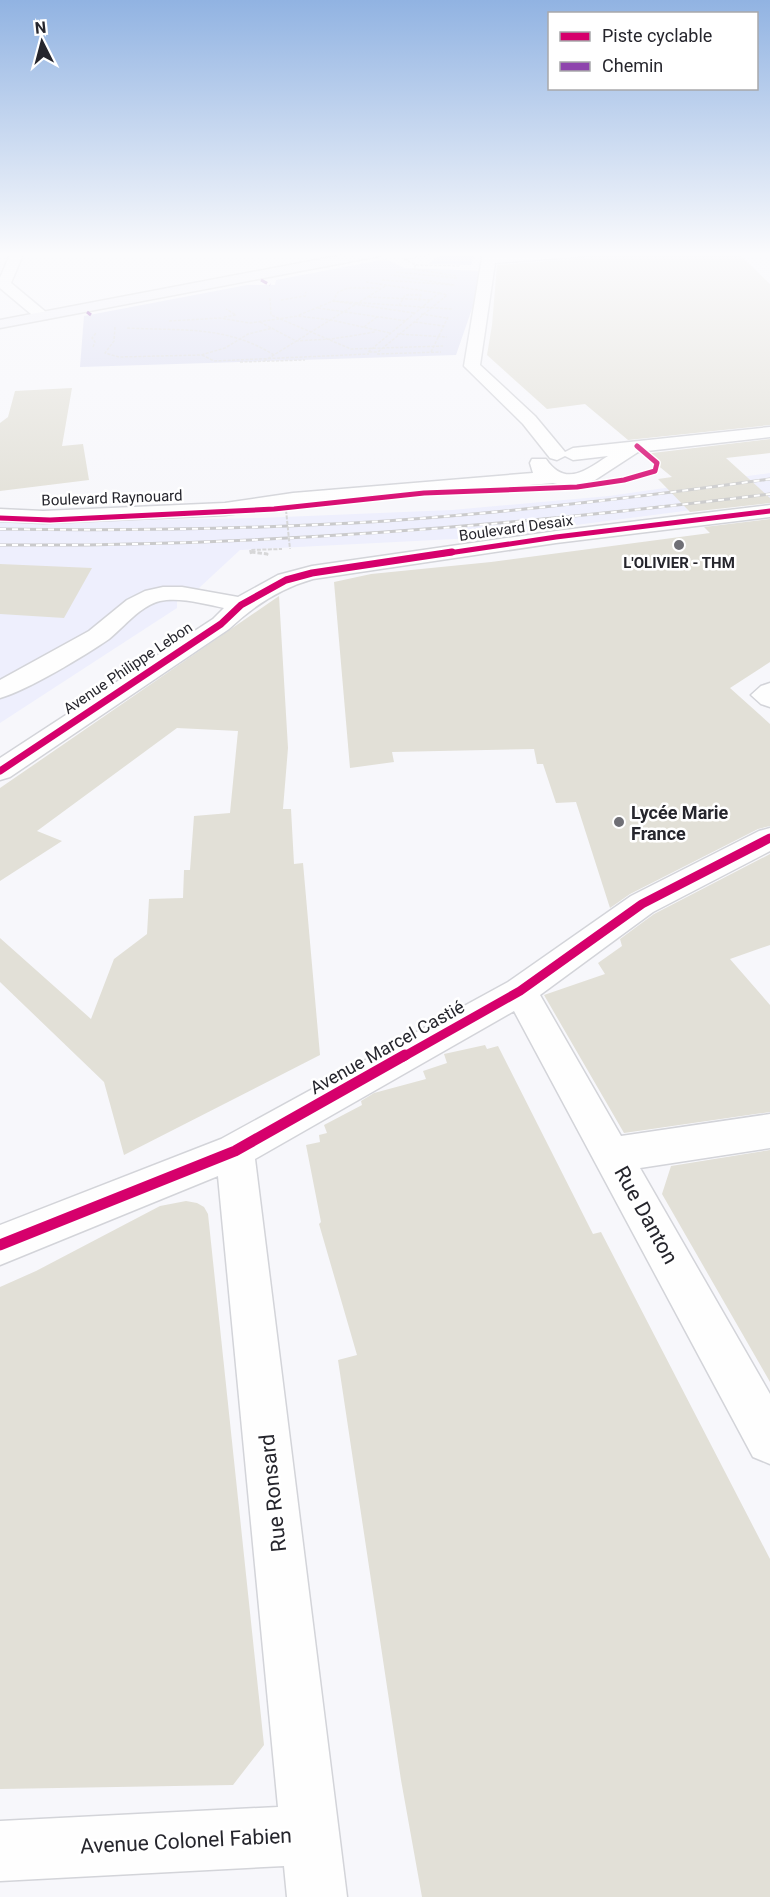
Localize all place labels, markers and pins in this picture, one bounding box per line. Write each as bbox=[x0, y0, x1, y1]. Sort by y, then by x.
marker: L'OLIVIER - THM bbox=[672, 538, 686, 552]
place label: L'OLIVIER - THM bbox=[623, 554, 735, 572]
place label: Lycée Marie France bbox=[631, 802, 729, 844]
marker: Lycée Marie France bbox=[612, 815, 626, 829]

